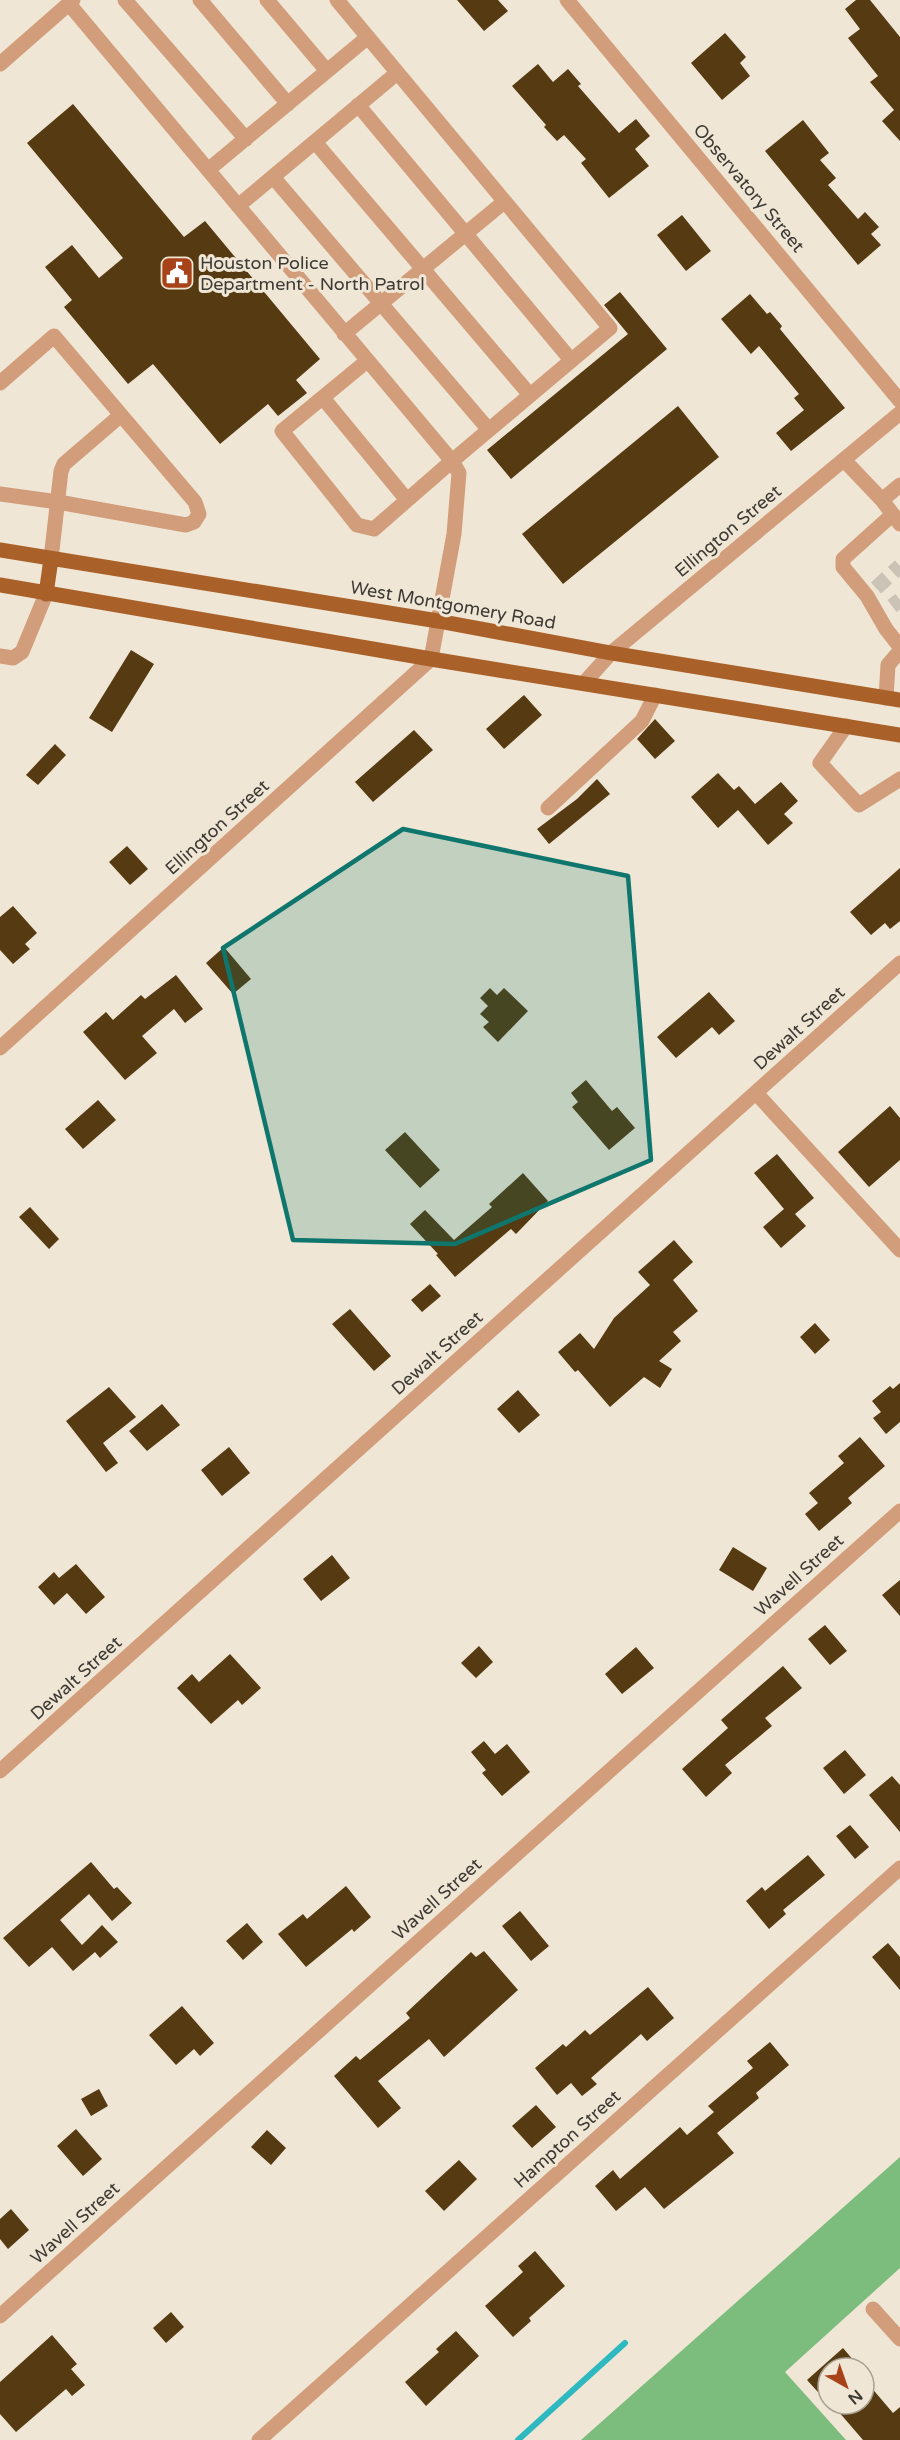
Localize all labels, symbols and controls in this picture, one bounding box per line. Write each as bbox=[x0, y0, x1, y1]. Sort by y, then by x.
street label: Observatory Street bbox=[689, 119, 809, 257]
place label: Houston Police Department - North Patrol bbox=[200, 252, 425, 295]
public building icon: Houston Police Department - North Patrol bbox=[159, 255, 195, 291]
street label: Ellington Street bbox=[670, 480, 786, 582]
street label: West Montgomery Road bbox=[348, 576, 558, 634]
street label: Ellington Street bbox=[161, 775, 274, 879]
street label: Dewalt Street bbox=[749, 981, 849, 1075]
street label: Dewalt Street bbox=[387, 1306, 487, 1400]
street label: Wavell Street bbox=[750, 1529, 848, 1621]
street label: Dewalt Street bbox=[26, 1631, 126, 1725]
street label: Wavell Street bbox=[388, 1853, 486, 1945]
street label: Hampton Street bbox=[509, 2085, 625, 2193]
street label: Wavell Street bbox=[26, 2177, 124, 2269]
north arrow bbox=[816, 2356, 876, 2416]
text: N bbox=[844, 2385, 866, 2409]

